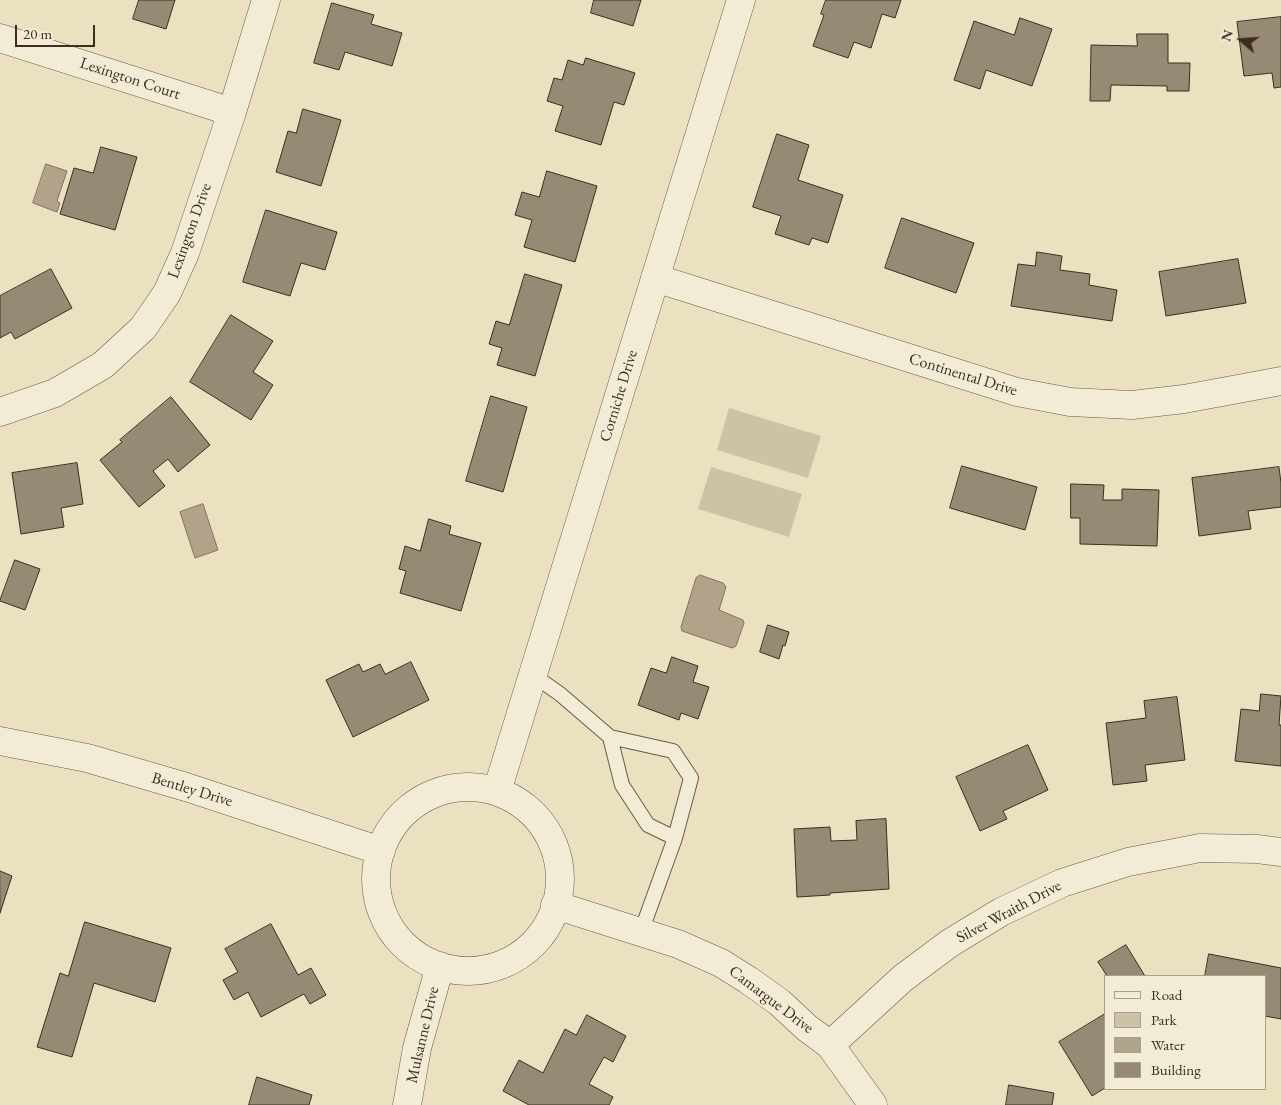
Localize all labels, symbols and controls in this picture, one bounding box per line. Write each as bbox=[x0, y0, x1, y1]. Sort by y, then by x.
scale bar bbox=[18, 15, 98, 47]
north arrow bbox=[1216, 15, 1266, 65]
text: 20 m bbox=[23, 24, 52, 43]
text: N bbox=[1216, 27, 1237, 44]
street label: Lexington Court bbox=[77, 54, 183, 104]
street label: Lexington Drive bbox=[164, 181, 216, 281]
street label: Corniche Drive bbox=[596, 348, 642, 444]
street label: Continental Drive bbox=[906, 349, 1020, 401]
street label: Bentley Drive bbox=[149, 769, 235, 811]
street label: Silver Wraith Drive bbox=[953, 876, 1065, 948]
street label: Camargue Drive bbox=[725, 962, 817, 1038]
legend bbox=[1104, 975, 1266, 1090]
street label: Mulsanne Drive bbox=[403, 985, 443, 1085]
text: Road bbox=[1151, 985, 1182, 1004]
text: Park bbox=[1151, 1010, 1177, 1029]
text: Water bbox=[1151, 1035, 1185, 1054]
text: Building bbox=[1151, 1060, 1201, 1079]

